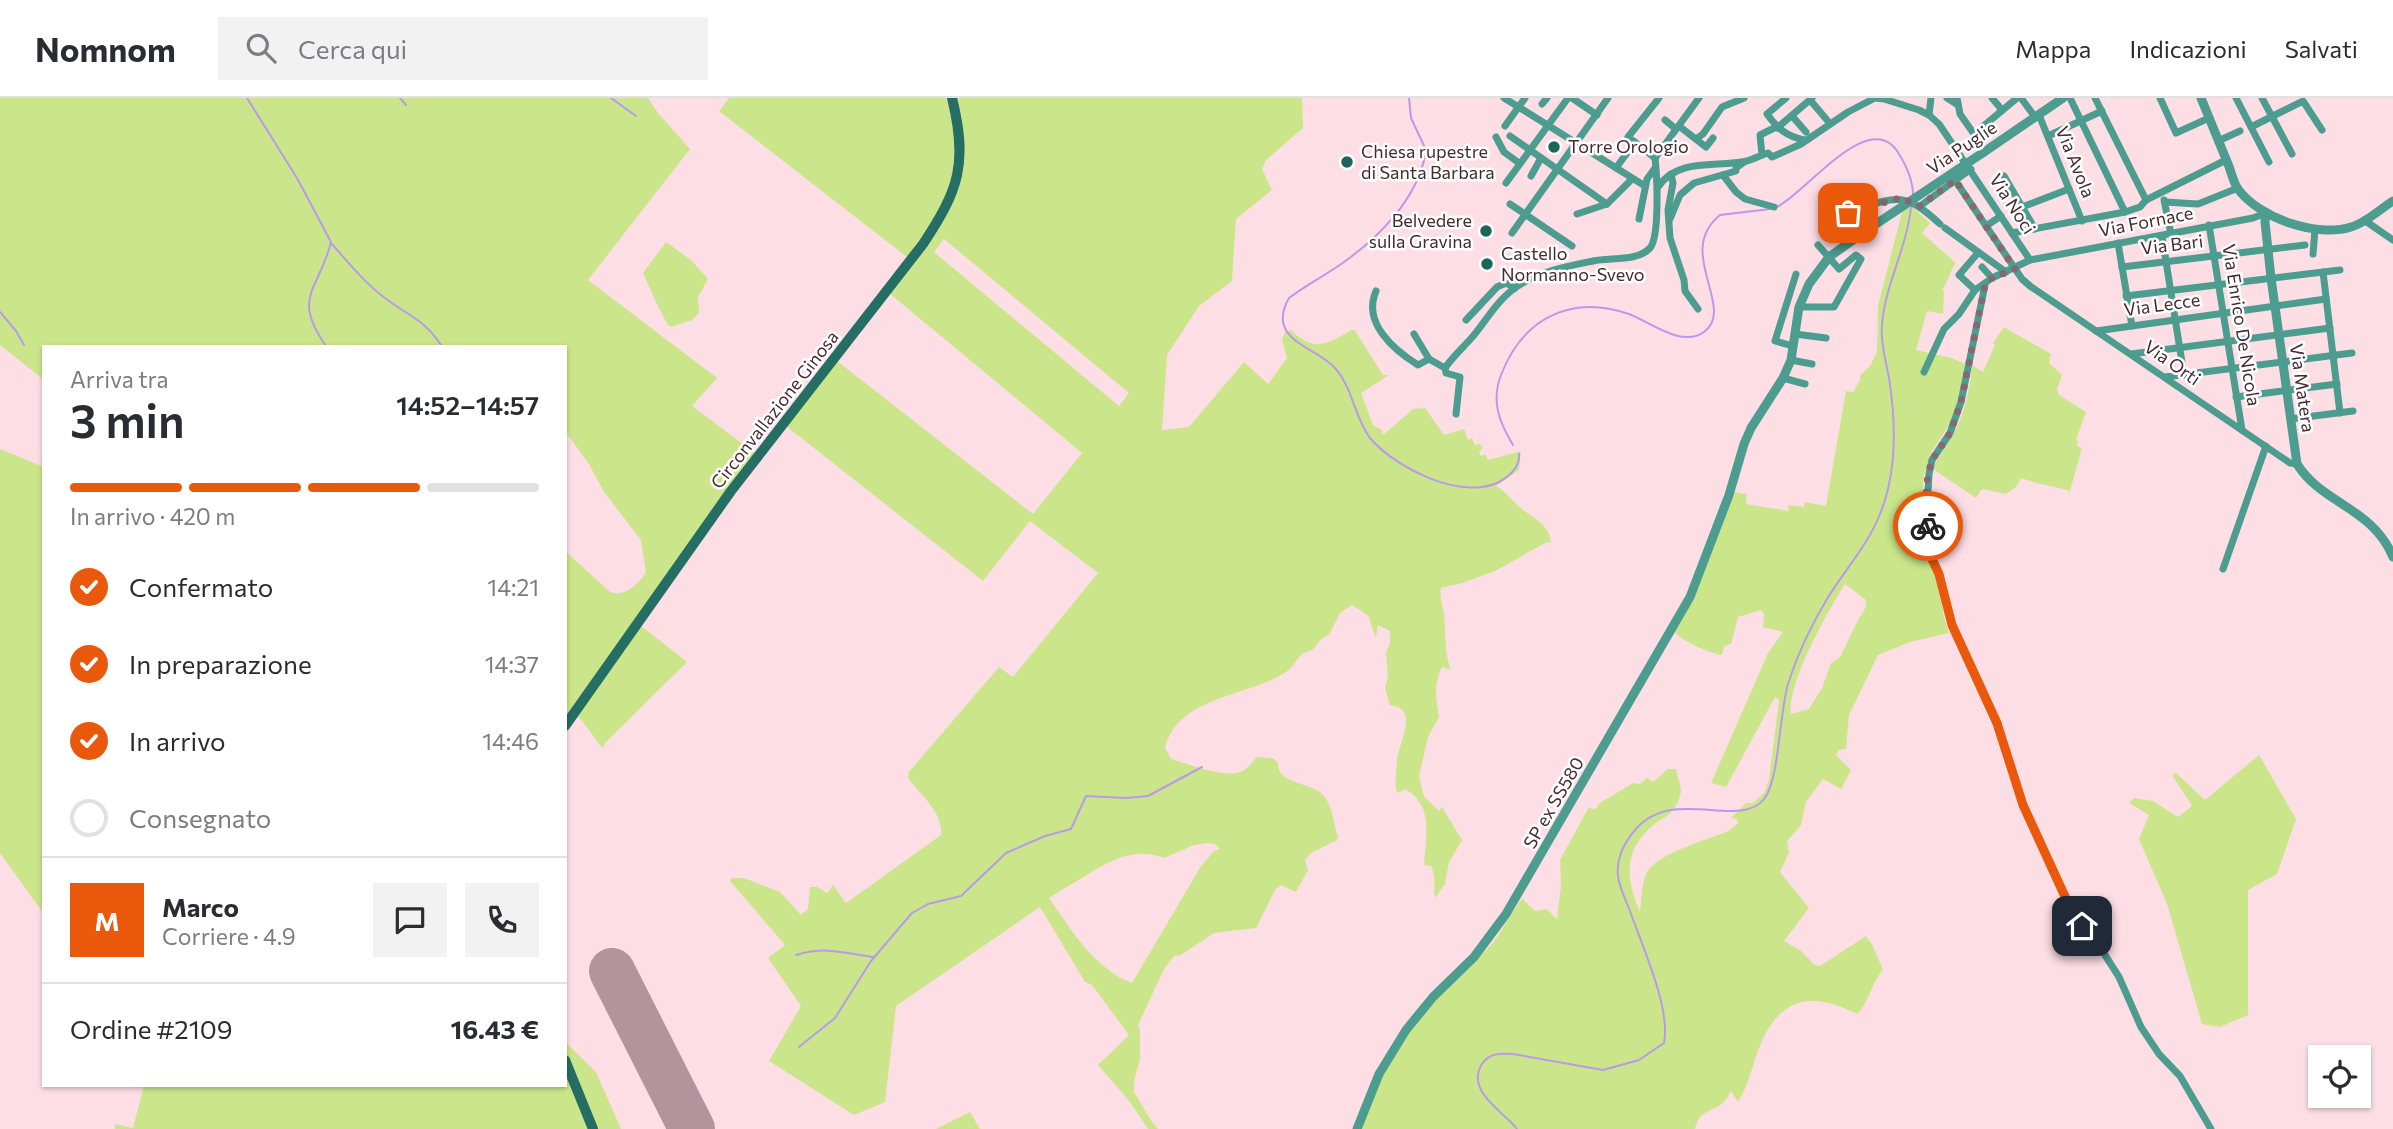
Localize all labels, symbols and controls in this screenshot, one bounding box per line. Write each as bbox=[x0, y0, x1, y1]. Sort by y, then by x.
search box bbox=[218, 17, 708, 80]
text: Nomnom bbox=[35, 28, 176, 69]
icon: search bbox=[242, 29, 280, 67]
text: Cerca qui bbox=[298, 33, 407, 64]
text: Mappa bbox=[2015, 34, 2091, 63]
text: Indicazioni bbox=[2129, 34, 2247, 63]
text: Salvati bbox=[2285, 34, 2358, 63]
street label: Via Puglie bbox=[1922, 116, 2001, 179]
street label: Via Avola bbox=[2052, 123, 2100, 201]
place label: Torre Orologio bbox=[1568, 135, 1689, 157]
marker: Torre Orologio bbox=[1546, 139, 1562, 155]
place label: Chiesa rupestre di Santa Barbara bbox=[1361, 140, 1495, 183]
marker: Chiesa rupestre di Santa Barbara bbox=[1339, 154, 1355, 170]
street label: Via Noci bbox=[1985, 169, 2041, 238]
pin bbox=[1818, 183, 1878, 243]
icon: bag bbox=[1829, 194, 1867, 232]
street label: Via Fornace bbox=[2097, 201, 2195, 241]
place label: Belvedere sulla Gravina bbox=[1369, 209, 1472, 252]
marker: Belvedere sulla Gravina bbox=[1478, 223, 1494, 239]
street label: Via Bari bbox=[2139, 229, 2204, 259]
place label: Castello Normanno-Svevo bbox=[1501, 242, 1645, 285]
street label: Via Enrico De Nicola bbox=[2218, 242, 2266, 407]
marker: Castello Normanno-Svevo bbox=[1479, 256, 1495, 272]
street label: Via Lecce bbox=[2122, 288, 2201, 320]
street label: Circonvallazione Ginosa bbox=[706, 326, 843, 493]
street label: Via Orti bbox=[2140, 335, 2205, 389]
street label: Via Matera bbox=[2286, 342, 2320, 434]
text: Arriva tra bbox=[70, 365, 169, 393]
text: 14:52–14:57 bbox=[396, 389, 539, 420]
text: 3 min bbox=[70, 391, 185, 447]
courier bbox=[1893, 491, 1963, 561]
text: In arrivo · 420 m bbox=[70, 502, 235, 530]
icon: bike bbox=[1909, 507, 1947, 545]
icon: check bbox=[70, 568, 108, 606]
text: Confermato bbox=[129, 571, 273, 602]
text: 14:21 bbox=[487, 573, 539, 601]
icon: check bbox=[70, 645, 108, 683]
text: In preparazione bbox=[129, 648, 312, 679]
text: 14:37 bbox=[485, 650, 539, 678]
icon: check bbox=[70, 722, 108, 760]
text: In arrivo bbox=[129, 725, 226, 756]
text: 14:46 bbox=[482, 727, 539, 755]
street label: SP ex SS580 bbox=[1518, 753, 1588, 852]
text: Consegnato bbox=[129, 802, 271, 833]
button: chat bbox=[373, 883, 447, 957]
button: phone bbox=[465, 883, 539, 957]
text: Marco bbox=[162, 891, 239, 922]
pin bbox=[2052, 896, 2112, 956]
text: M bbox=[94, 905, 120, 936]
icon: home bbox=[2063, 907, 2101, 945]
text: Corriere · 4.9 bbox=[162, 922, 296, 950]
text: Ordine #2109 bbox=[70, 1013, 233, 1044]
text: 16.43 € bbox=[451, 1013, 539, 1044]
map controls bbox=[2308, 1045, 2371, 1108]
button: locate bbox=[2308, 1045, 2371, 1108]

